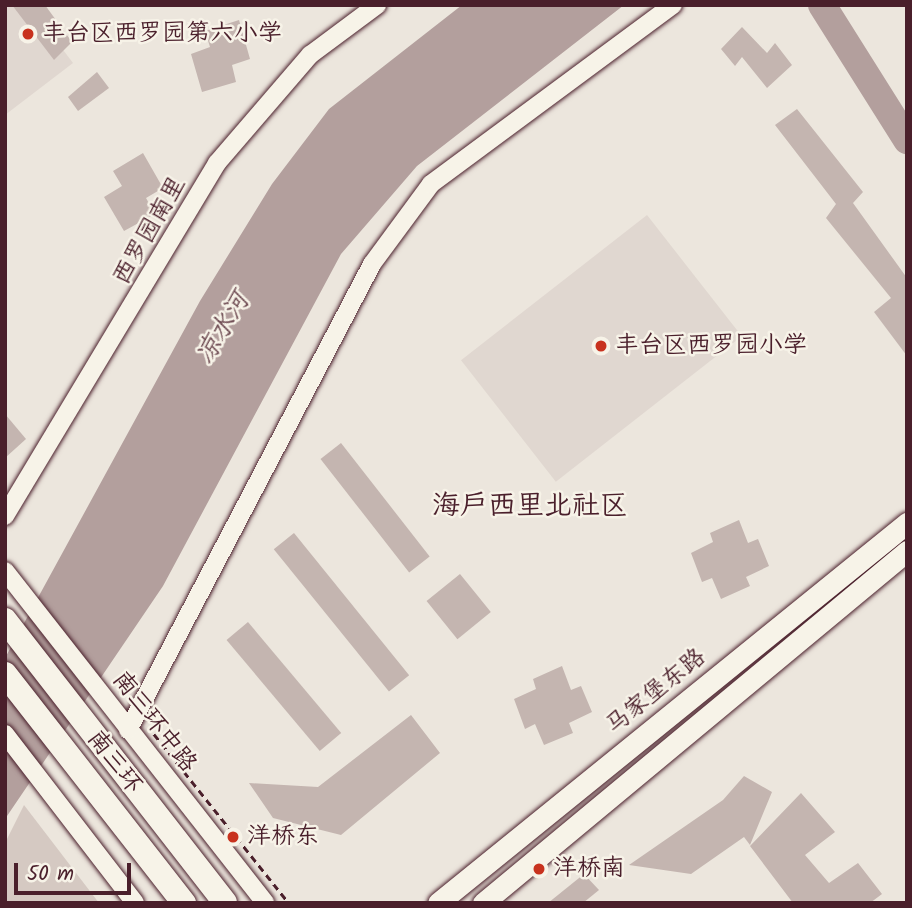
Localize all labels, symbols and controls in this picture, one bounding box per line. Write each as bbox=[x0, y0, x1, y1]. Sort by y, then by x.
place label: 丰台区西罗园第六小学 bbox=[42, 20, 282, 48]
marker: 丰台区西罗园第六小学 bbox=[20, 26, 36, 42]
street label: 西罗园南里 bbox=[108, 172, 192, 290]
water label: 凉水河 bbox=[191, 288, 257, 370]
place label: 丰台区西罗园小学 bbox=[615, 332, 807, 360]
marker: 丰台区西罗园小学 bbox=[593, 338, 609, 354]
district label: 海户西里北社区 bbox=[432, 490, 628, 524]
street label: 马家堡东路 bbox=[600, 643, 712, 741]
street label: 南三环中路 bbox=[106, 666, 202, 778]
street label: 南三环 bbox=[80, 725, 148, 799]
place label: 洋桥东 bbox=[247, 823, 319, 851]
marker: 洋桥东 bbox=[225, 829, 241, 845]
scale bar bbox=[18, 848, 135, 892]
place label: 洋桥南 bbox=[553, 855, 625, 883]
text: 50 m bbox=[27, 858, 74, 891]
marker: 洋桥南 bbox=[531, 861, 547, 877]

